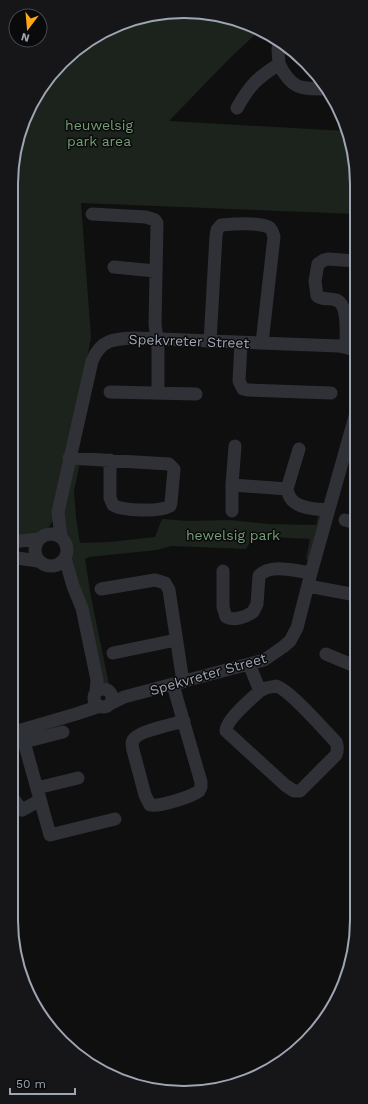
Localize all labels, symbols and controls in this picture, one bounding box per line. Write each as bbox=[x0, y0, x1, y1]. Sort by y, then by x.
north arrow bbox=[8, 8, 48, 48]
text: N bbox=[20, 30, 31, 45]
park label: heuwelsig park area bbox=[65, 117, 133, 149]
street label: Spekvreter Street bbox=[128, 331, 250, 351]
park label: hewelsig park bbox=[186, 527, 280, 543]
street label: Spekvreter Street bbox=[148, 650, 268, 698]
scale bar bbox=[10, 1070, 75, 1096]
text: 50 m bbox=[16, 1077, 46, 1091]

